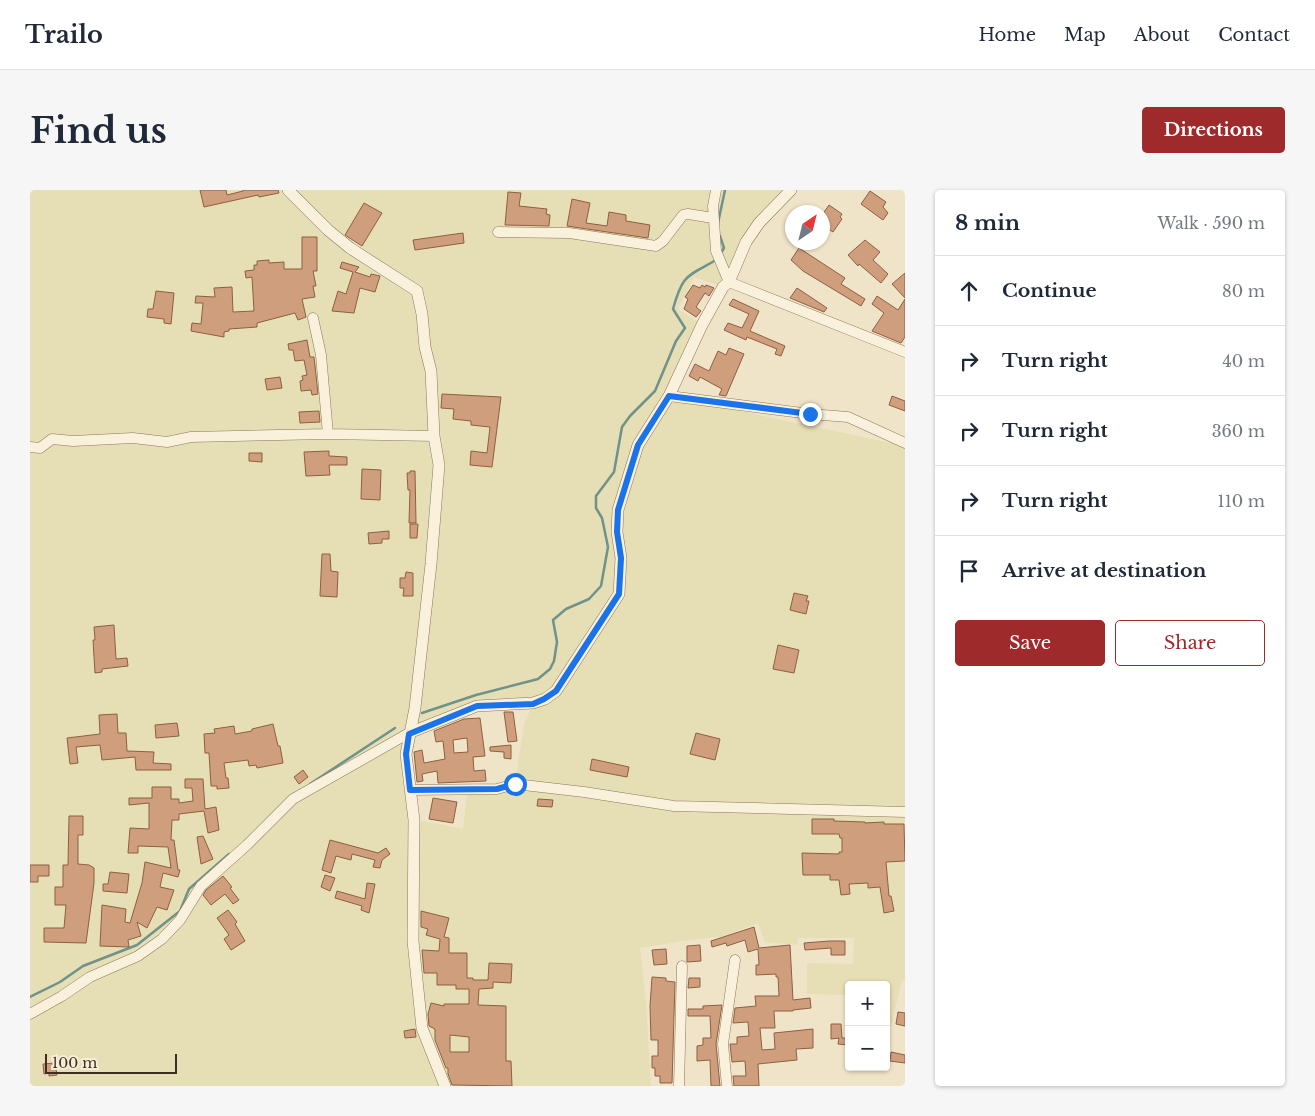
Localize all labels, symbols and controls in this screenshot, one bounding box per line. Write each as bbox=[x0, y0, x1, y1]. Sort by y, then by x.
text: Trailo bbox=[25, 20, 103, 49]
text: Home bbox=[978, 24, 1036, 46]
text: Map bbox=[1064, 24, 1106, 46]
text: About bbox=[1134, 24, 1190, 46]
text: Contact bbox=[1218, 24, 1290, 46]
button: Directions bbox=[1142, 107, 1285, 153]
text: Find us bbox=[30, 109, 167, 152]
north arrow bbox=[785, 205, 830, 250]
text: 8 min bbox=[955, 210, 1020, 236]
text: Walk · 590 m bbox=[1158, 213, 1265, 233]
icon: ahead bbox=[955, 277, 983, 305]
text: Continue bbox=[1002, 279, 1097, 302]
text: 80 m bbox=[1222, 281, 1265, 301]
icon: right bbox=[955, 347, 983, 375]
text: Turn right bbox=[1002, 349, 1108, 372]
text: 40 m bbox=[1222, 351, 1265, 371]
route end bbox=[799, 403, 822, 426]
icon: right bbox=[955, 417, 983, 445]
text: Turn right bbox=[1002, 419, 1108, 442]
text: 360 m bbox=[1212, 421, 1265, 441]
icon: right bbox=[955, 487, 983, 515]
text: Turn right bbox=[1002, 489, 1108, 512]
text: 110 m bbox=[1218, 491, 1265, 511]
icon: arrive bbox=[955, 557, 983, 585]
text: Arrive at destination bbox=[1002, 559, 1206, 582]
button: Save bbox=[955, 620, 1105, 666]
button: Share bbox=[1115, 620, 1265, 666]
route start bbox=[504, 773, 527, 796]
map controls bbox=[845, 981, 890, 1071]
button: + bbox=[845, 981, 890, 1026]
button: − bbox=[845, 1026, 890, 1071]
scale bar bbox=[45, 1051, 178, 1074]
text: 100 m bbox=[52, 1054, 97, 1072]

